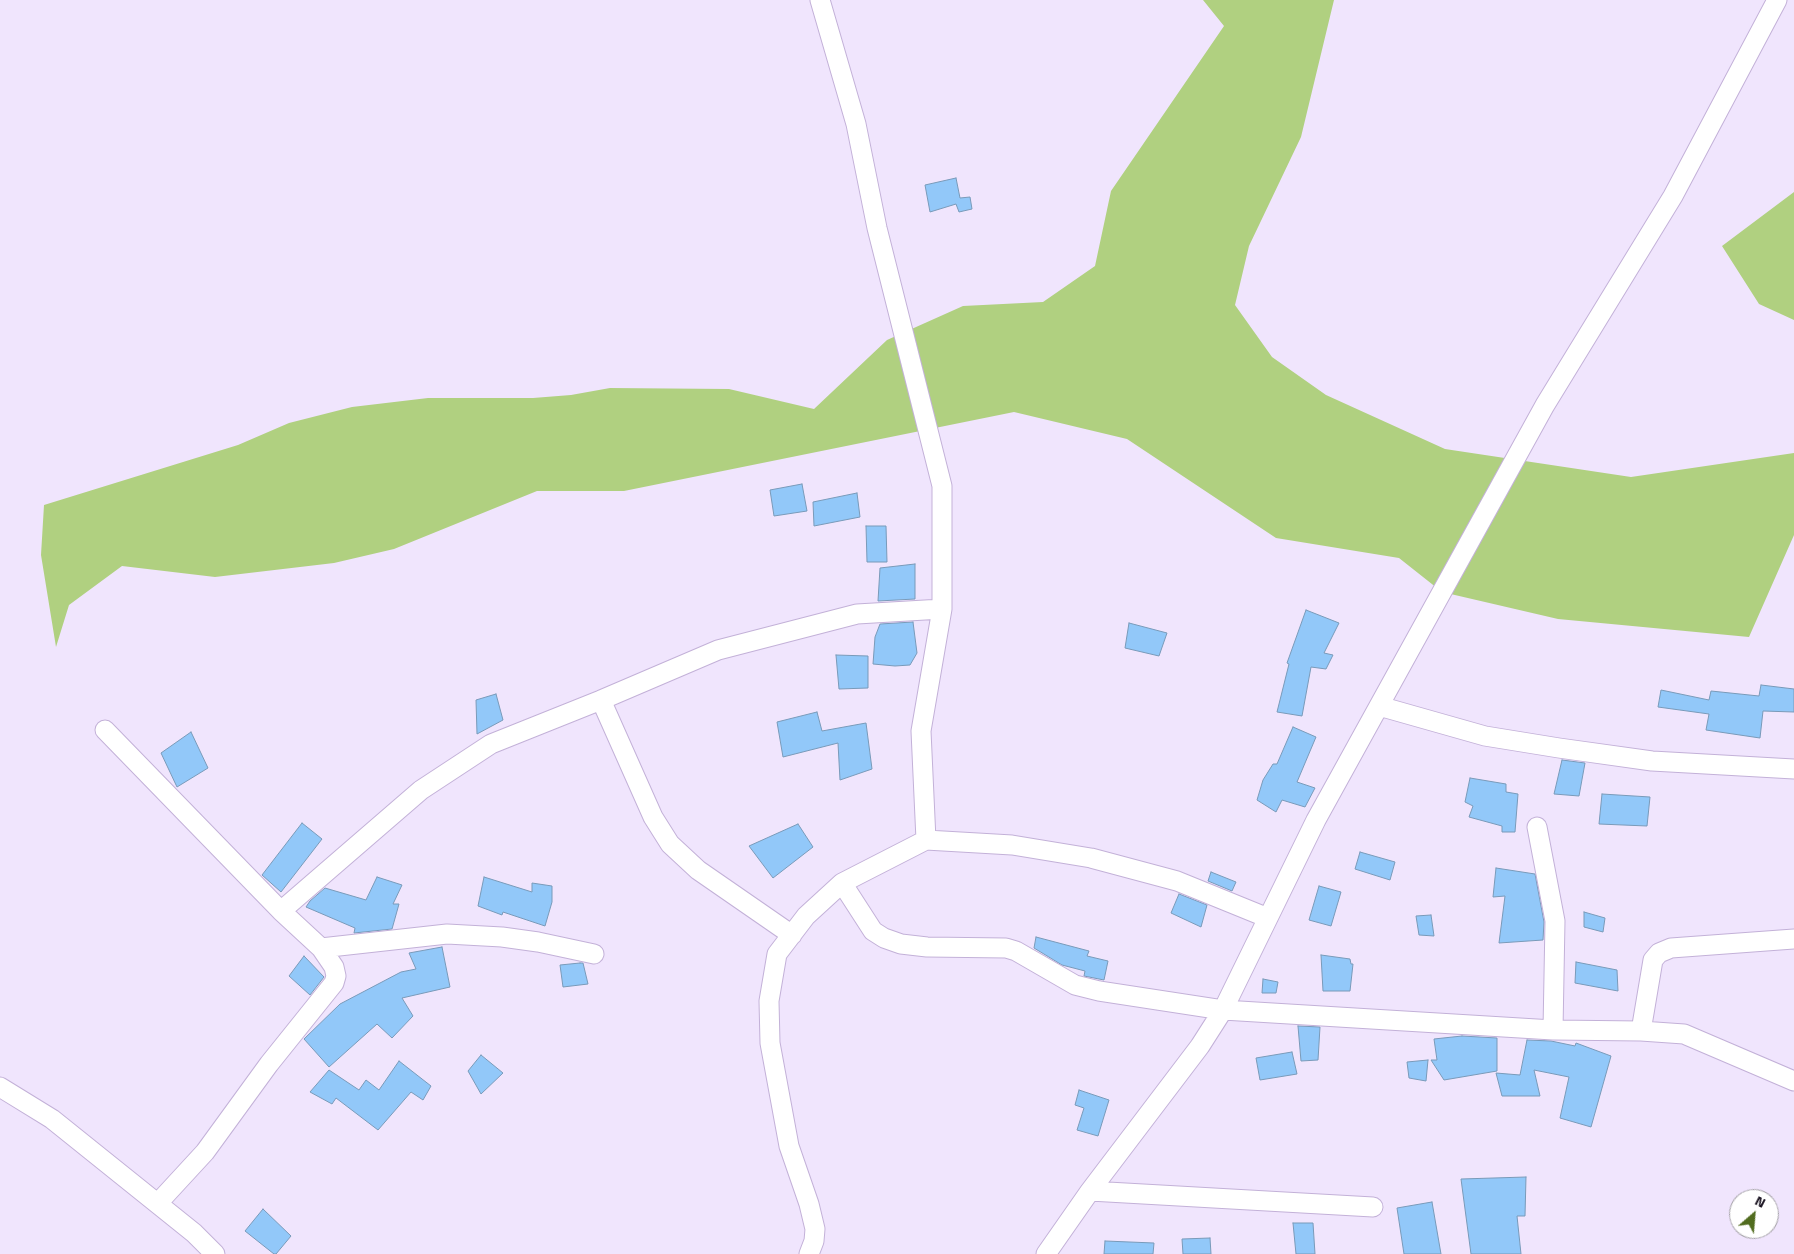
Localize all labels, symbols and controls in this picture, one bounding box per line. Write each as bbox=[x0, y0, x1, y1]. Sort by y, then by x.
north arrow bbox=[1729, 1189, 1779, 1239]
text: N bbox=[1751, 1190, 1770, 1213]

